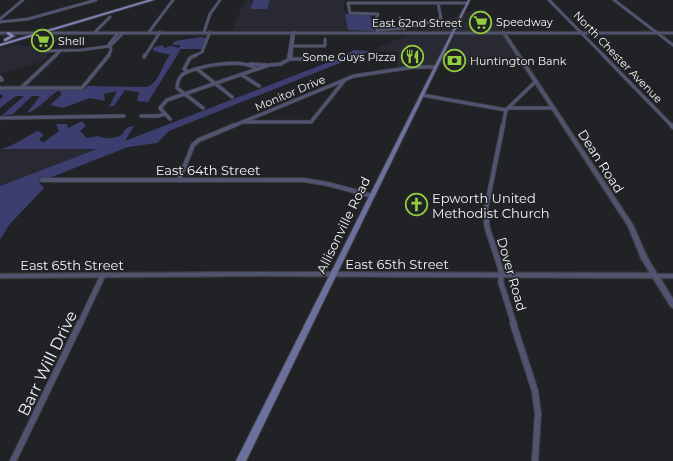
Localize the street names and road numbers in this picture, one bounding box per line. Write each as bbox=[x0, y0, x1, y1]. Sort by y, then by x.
street label: North Chester Avenue bbox=[571, 8, 666, 106]
street label: East 62nd Street bbox=[372, 16, 463, 30]
street label: Monitor Drive bbox=[253, 72, 328, 114]
street label: Dean Road bbox=[575, 126, 627, 196]
street label: East 64th Street bbox=[156, 162, 260, 178]
street label: Allisonville Road bbox=[313, 174, 373, 276]
street label: Dover Road bbox=[494, 235, 530, 313]
street label: East 65th Street bbox=[345, 256, 449, 272]
street label: East 65th Street bbox=[20, 257, 124, 273]
street label: Barr Will Drive bbox=[14, 307, 81, 419]

